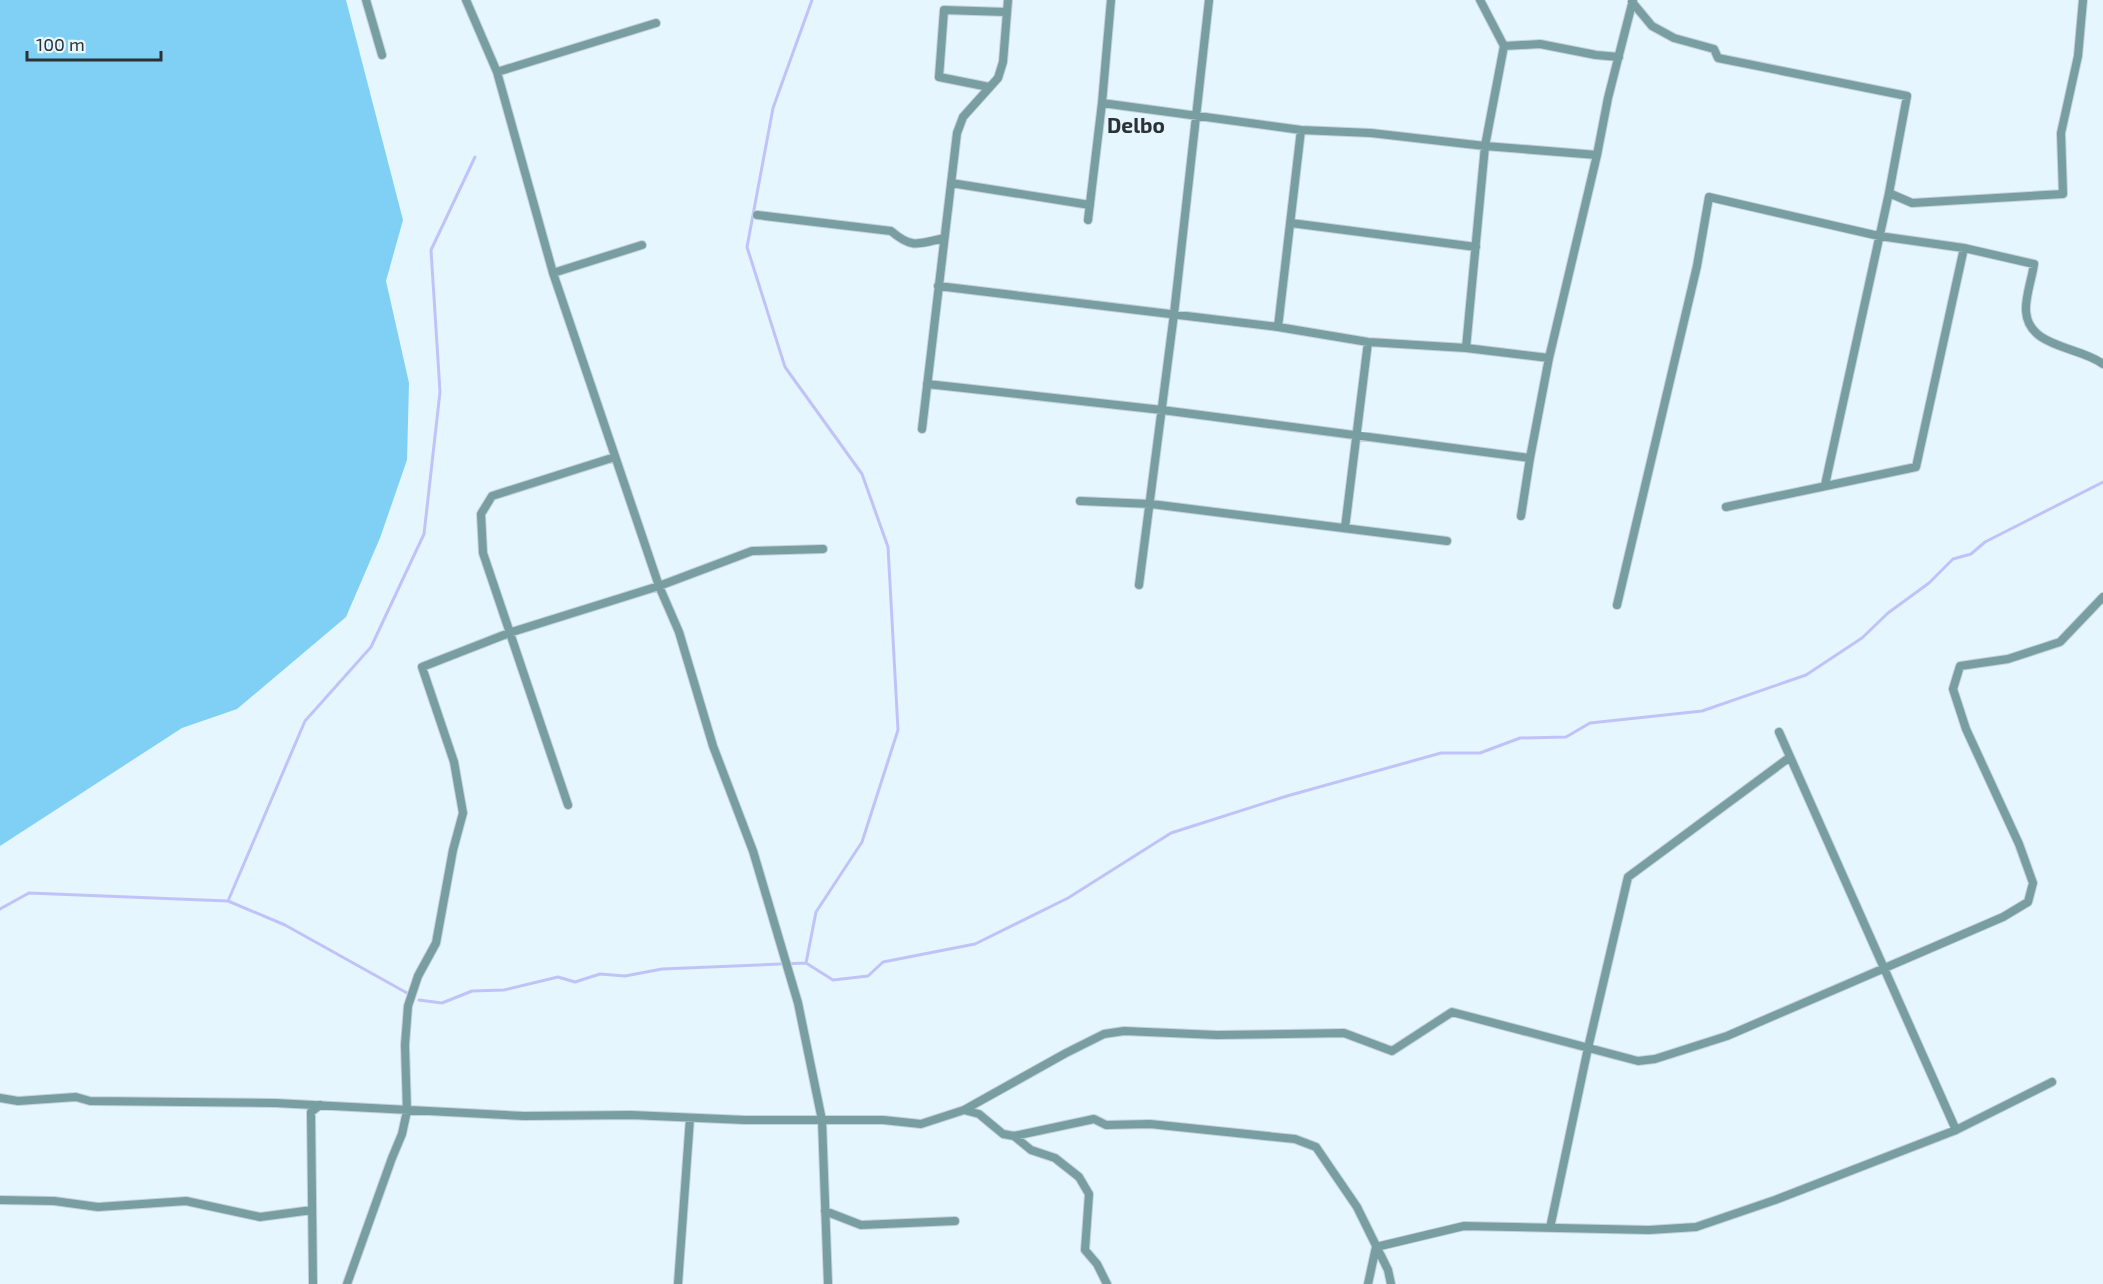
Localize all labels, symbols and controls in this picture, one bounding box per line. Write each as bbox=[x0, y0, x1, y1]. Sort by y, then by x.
scale bar bbox=[27, 24, 160, 62]
text: 100 m bbox=[36, 33, 85, 55]
district label: Delbo bbox=[1107, 112, 1165, 137]

